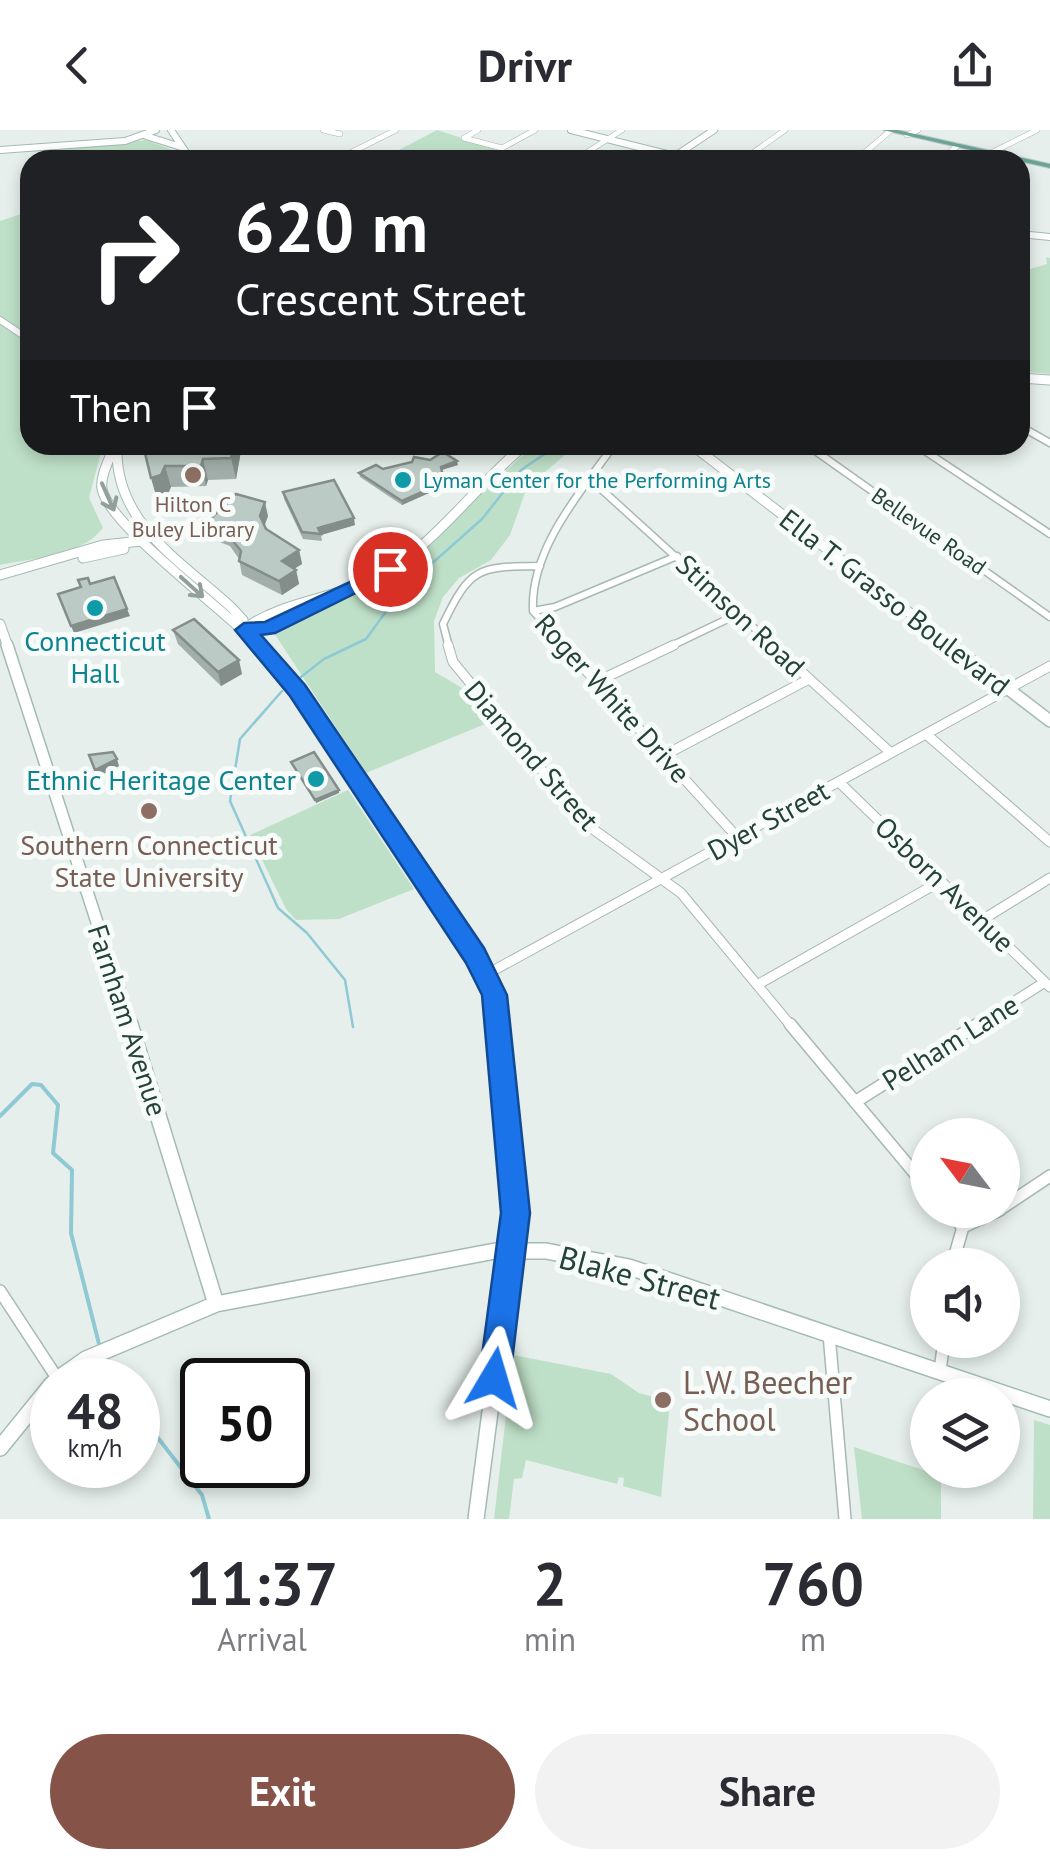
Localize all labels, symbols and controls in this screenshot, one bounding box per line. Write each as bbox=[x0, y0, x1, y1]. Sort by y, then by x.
text: Drivr bbox=[478, 36, 572, 94]
icon: back bbox=[50, 38, 105, 93]
icon: share bbox=[945, 38, 1000, 93]
text: 620 m bbox=[235, 181, 428, 271]
icon: right bbox=[70, 190, 200, 320]
text: Crescent Street bbox=[235, 269, 526, 327]
icon: arrive bbox=[172, 380, 227, 435]
text: Then bbox=[70, 383, 152, 432]
marker: Hilton C Buley Library bbox=[182, 464, 204, 486]
place label: Lyman Center for the Performing Arts bbox=[423, 466, 771, 494]
marker: Lyman Center for the Performing Arts bbox=[392, 469, 414, 491]
street label: Bellevue Road bbox=[866, 481, 992, 581]
one-way arrow bbox=[100, 482, 118, 512]
place label: Hilton C Buley Library bbox=[132, 490, 255, 543]
street label: Ella T. Grasso Boulevard bbox=[772, 500, 1018, 704]
pin bbox=[348, 527, 433, 612]
icon: arrive bbox=[363, 542, 418, 597]
street label: Stimson Road bbox=[669, 546, 813, 684]
one-way arrow bbox=[179, 575, 204, 598]
marker: Connecticut Hall bbox=[84, 597, 106, 619]
street label: Roger White Drive bbox=[527, 605, 699, 791]
place label: Connecticut Hall bbox=[24, 622, 166, 691]
street label: Diamond Street bbox=[457, 672, 608, 838]
place label: Ethnic Heritage Center bbox=[26, 761, 296, 798]
marker: Ethnic Heritage Center bbox=[305, 768, 327, 790]
street label: Dyer Street bbox=[701, 771, 836, 869]
marker: Southern Connecticut State University bbox=[138, 800, 160, 822]
street label: Osborn Avenue bbox=[867, 808, 1023, 960]
place label: Southern Connecticut State University bbox=[20, 826, 278, 895]
street label: Farnham Avenue bbox=[80, 920, 176, 1120]
street label: Pelham Lane bbox=[875, 986, 1025, 1098]
north arrow bbox=[910, 1118, 1020, 1228]
map controls bbox=[910, 1118, 1020, 1488]
street label: Blake Street bbox=[555, 1235, 725, 1319]
button: sound bbox=[910, 1248, 1020, 1358]
position arrow bbox=[442, 1326, 546, 1430]
speed limit sign: 50 bbox=[180, 1358, 310, 1488]
place label: L.W. Beecher School bbox=[683, 1361, 852, 1440]
text: 48 bbox=[67, 1378, 123, 1443]
button: layers bbox=[910, 1378, 1020, 1488]
marker: L.W. Beecher School bbox=[652, 1389, 674, 1411]
text: km/h bbox=[68, 1432, 122, 1464]
text: 11:37 bbox=[186, 1544, 338, 1622]
text: 2 bbox=[533, 1544, 567, 1622]
text: 760 bbox=[762, 1544, 864, 1622]
text: Arrival bbox=[217, 1618, 307, 1660]
text: min bbox=[524, 1618, 576, 1660]
text: m bbox=[800, 1618, 826, 1660]
button: Exit bbox=[50, 1734, 515, 1849]
button: Share bbox=[535, 1734, 1000, 1849]

